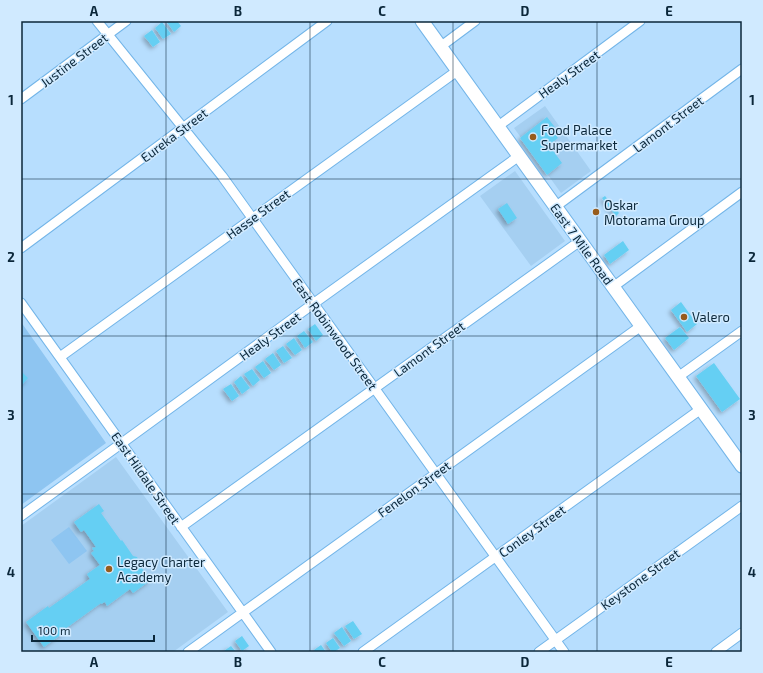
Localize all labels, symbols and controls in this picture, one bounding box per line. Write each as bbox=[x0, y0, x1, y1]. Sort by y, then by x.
text: A bbox=[90, 3, 99, 19]
text: B bbox=[234, 3, 242, 19]
text: C bbox=[378, 3, 386, 19]
text: D bbox=[521, 3, 530, 19]
text: E bbox=[665, 3, 673, 19]
street label: Justine Street bbox=[37, 29, 111, 91]
street label: Healy Street bbox=[535, 46, 603, 102]
text: 1 bbox=[8, 92, 14, 108]
street label: Lamont Street bbox=[630, 92, 706, 156]
text: 1 bbox=[749, 92, 755, 108]
street label: Eureka Street bbox=[137, 105, 211, 165]
place label: Food Palace Supermarket bbox=[541, 122, 618, 153]
marker: Food Palace Supermarket bbox=[528, 132, 538, 142]
street label: Hasse Street bbox=[223, 185, 293, 243]
place label: Oskar Motorama Group bbox=[604, 197, 704, 228]
street label: East 7 Mile Road bbox=[547, 200, 617, 288]
marker: Oskar Motorama Group bbox=[591, 207, 601, 217]
text: 2 bbox=[7, 249, 15, 265]
text: 2 bbox=[748, 249, 756, 265]
street label: East Robinwood Street bbox=[289, 275, 381, 393]
street label: Healy Street bbox=[236, 308, 304, 364]
place label: Valero bbox=[692, 309, 730, 325]
marker: Valero bbox=[679, 312, 689, 322]
street label: Lamont Street bbox=[390, 318, 468, 380]
text: 3 bbox=[7, 407, 15, 423]
text: 3 bbox=[748, 407, 756, 423]
street label: East Hildale Street bbox=[108, 429, 184, 527]
street label: Fenelon Street bbox=[374, 457, 454, 521]
street label: Conley Street bbox=[495, 501, 569, 561]
street label: Keystone Street bbox=[597, 545, 683, 613]
place label: Legacy Charter Academy bbox=[117, 554, 205, 585]
text: 4 bbox=[7, 564, 15, 580]
marker: Legacy Charter Academy bbox=[104, 564, 114, 574]
text: 4 bbox=[748, 564, 756, 580]
scale bar bbox=[32, 617, 154, 643]
text: 100 m bbox=[38, 623, 70, 637]
text: A bbox=[90, 654, 99, 670]
text: B bbox=[234, 654, 242, 670]
text: C bbox=[378, 654, 386, 670]
text: D bbox=[521, 654, 530, 670]
text: E bbox=[665, 654, 673, 670]

